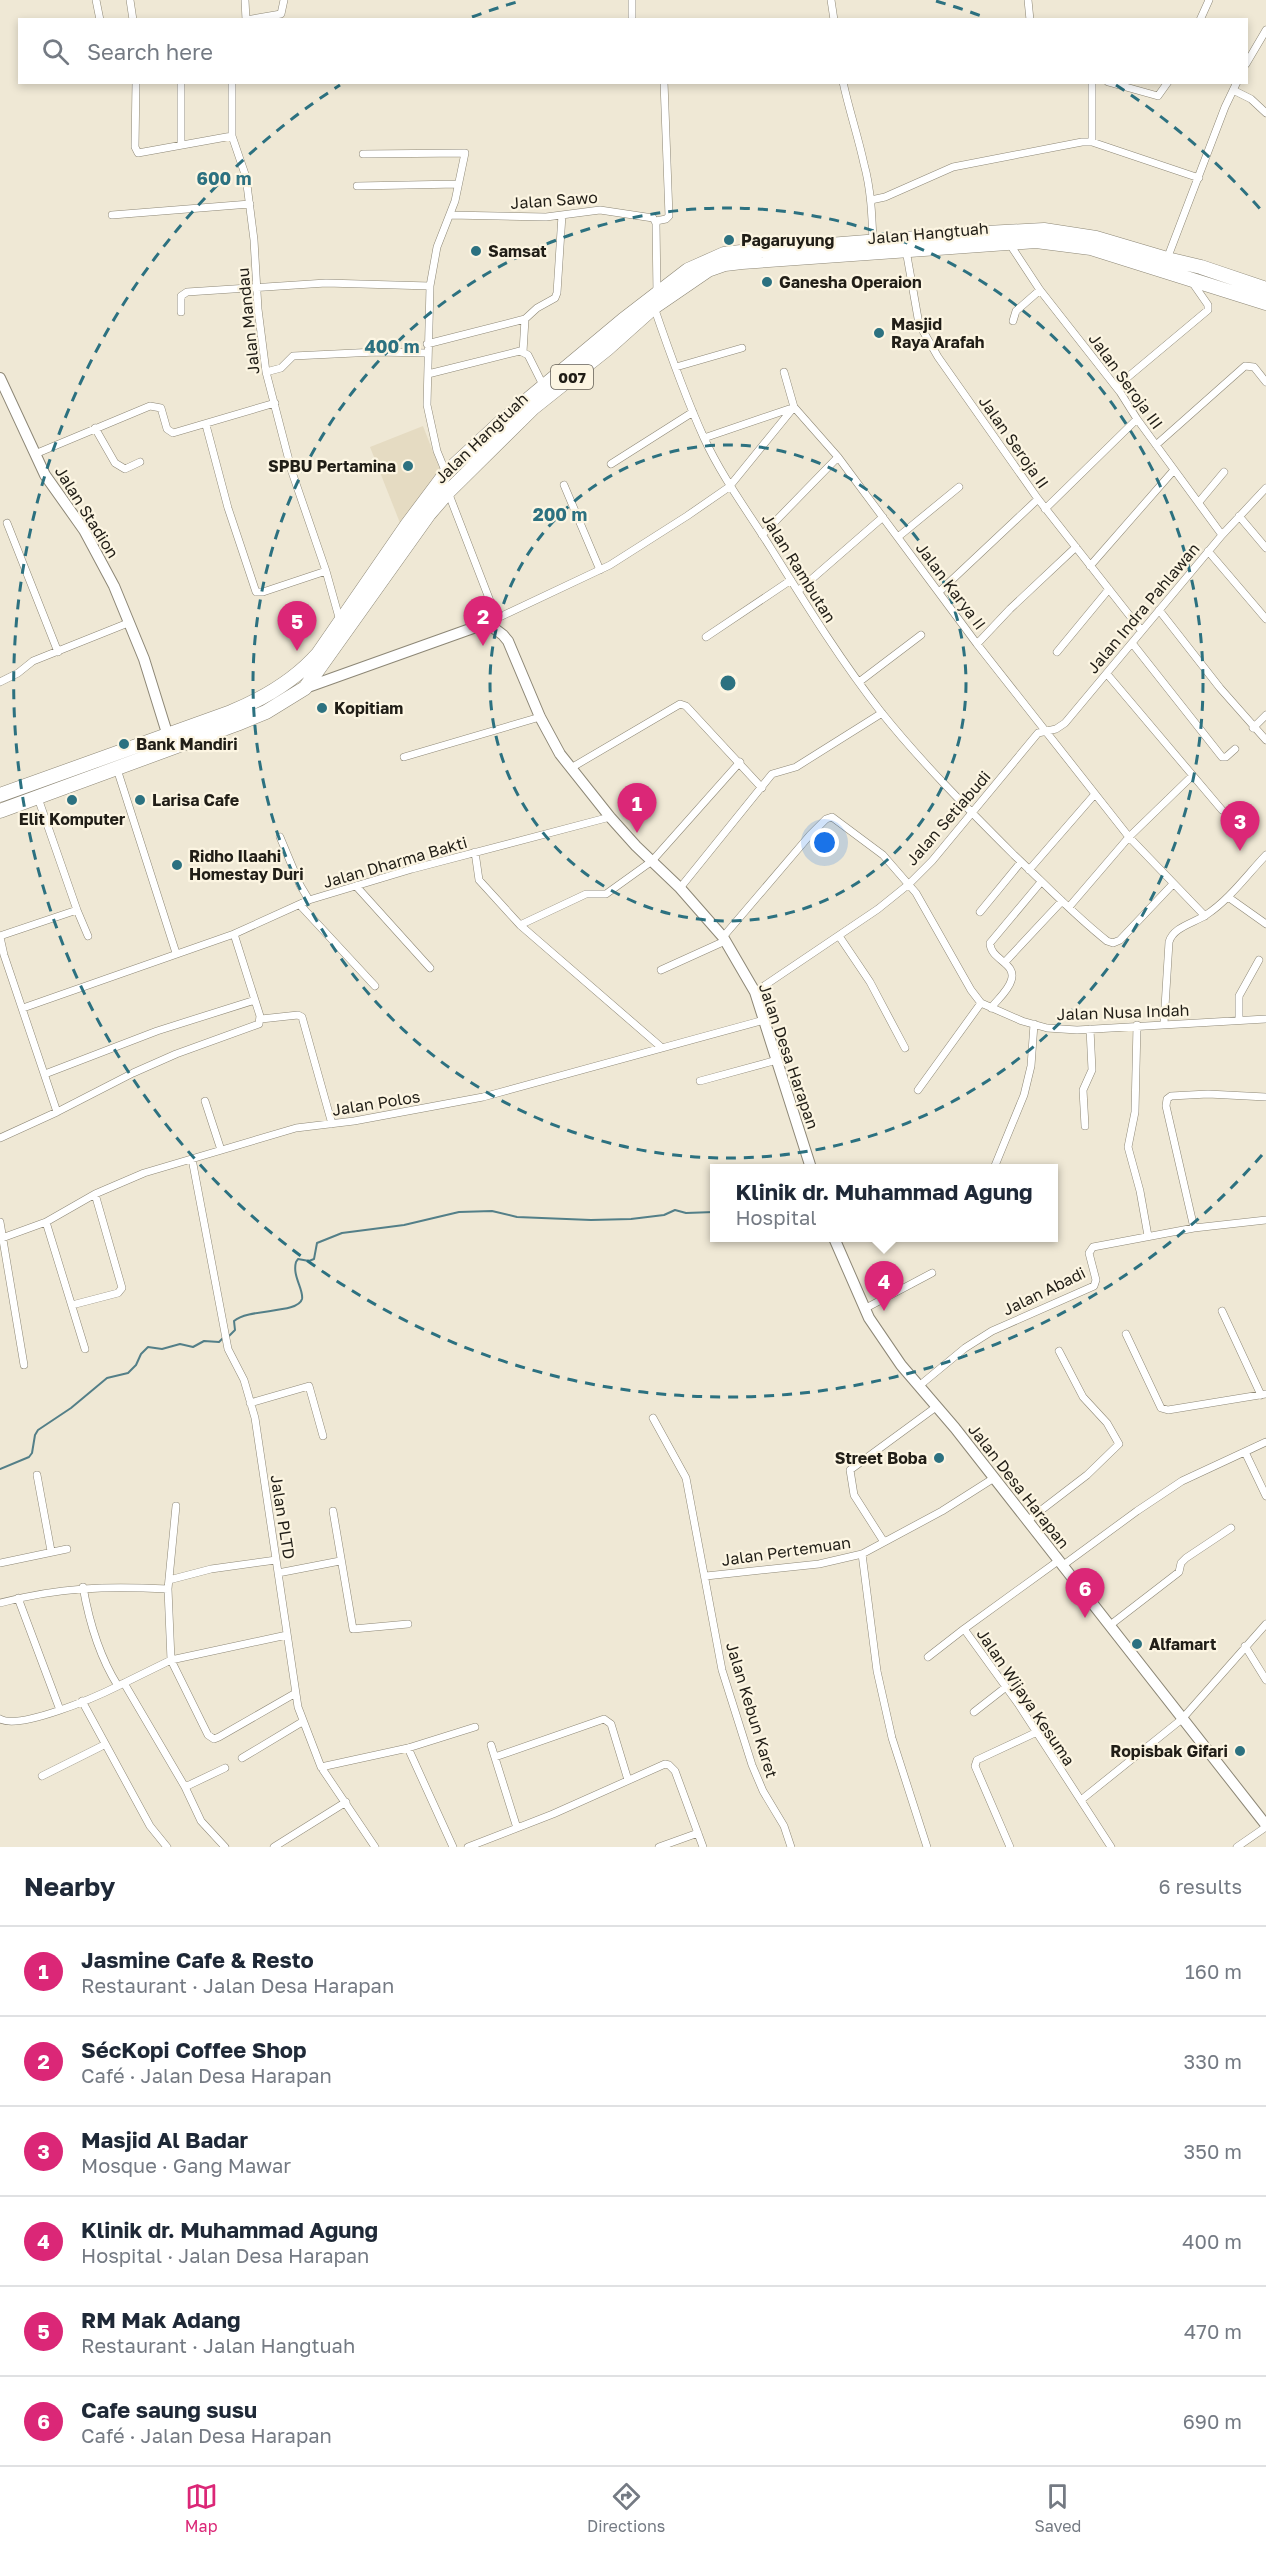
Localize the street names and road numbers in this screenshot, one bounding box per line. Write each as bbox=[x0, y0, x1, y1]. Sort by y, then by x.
street label: Jalan Sawo bbox=[510, 187, 598, 213]
street label: Jalan Hangtuah bbox=[866, 218, 990, 248]
street label: Jalan Mandau bbox=[232, 267, 264, 375]
street label: Jalan Seroja III bbox=[1085, 329, 1167, 433]
road number: 007 bbox=[551, 365, 593, 389]
street label: Jalan Hangtuah bbox=[430, 389, 532, 487]
street label: Jalan Seroja II bbox=[975, 392, 1053, 492]
street label: Jalan Stadion bbox=[51, 462, 123, 562]
street label: Jalan Rambutan bbox=[757, 510, 841, 626]
street label: Jalan Karya II bbox=[912, 538, 990, 634]
street label: Jalan Indra Pahlawan bbox=[1082, 539, 1204, 677]
street label: Jalan Setiabudi bbox=[901, 767, 995, 869]
street label: Jalan Dharma Bakti bbox=[321, 832, 469, 892]
street label: Jalan Desa Harapan bbox=[755, 980, 823, 1132]
street label: Jalan Nusa Indah bbox=[1056, 1000, 1190, 1024]
street label: Jalan Polos bbox=[331, 1086, 421, 1120]
street label: Jalan Abadi bbox=[999, 1262, 1089, 1320]
street label: Jalan Desa Harapan bbox=[964, 1420, 1074, 1552]
street label: Jalan PLTD bbox=[266, 1473, 300, 1561]
street label: Jalan Pertemuan bbox=[720, 1532, 852, 1570]
street label: Jalan Wijaya Kesuma bbox=[973, 1624, 1079, 1770]
street label: Jalan Kebun Karet bbox=[722, 1640, 782, 1780]

